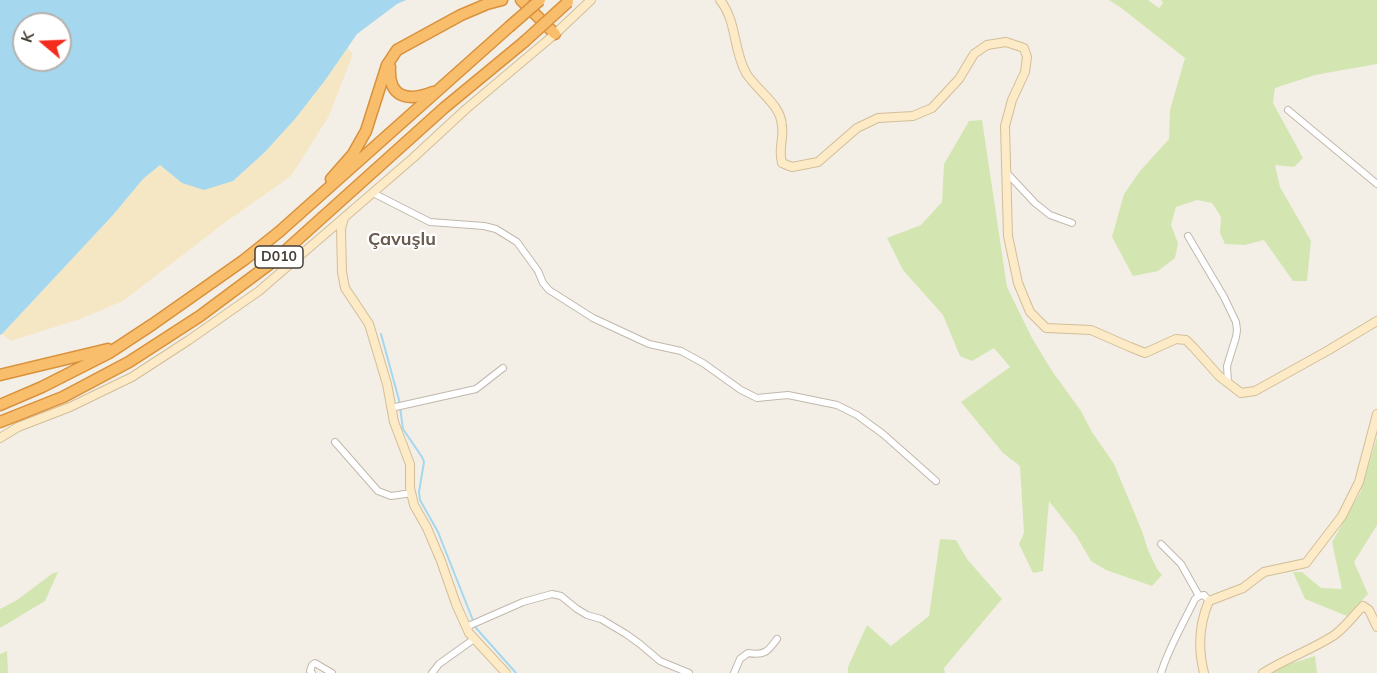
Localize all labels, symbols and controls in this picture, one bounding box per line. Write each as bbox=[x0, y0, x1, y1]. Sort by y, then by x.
north arrow bbox=[12, 12, 72, 72]
text: K bbox=[16, 28, 38, 45]
district label: Çavuşlu bbox=[368, 229, 436, 251]
road number: D010 bbox=[255, 246, 303, 268]

